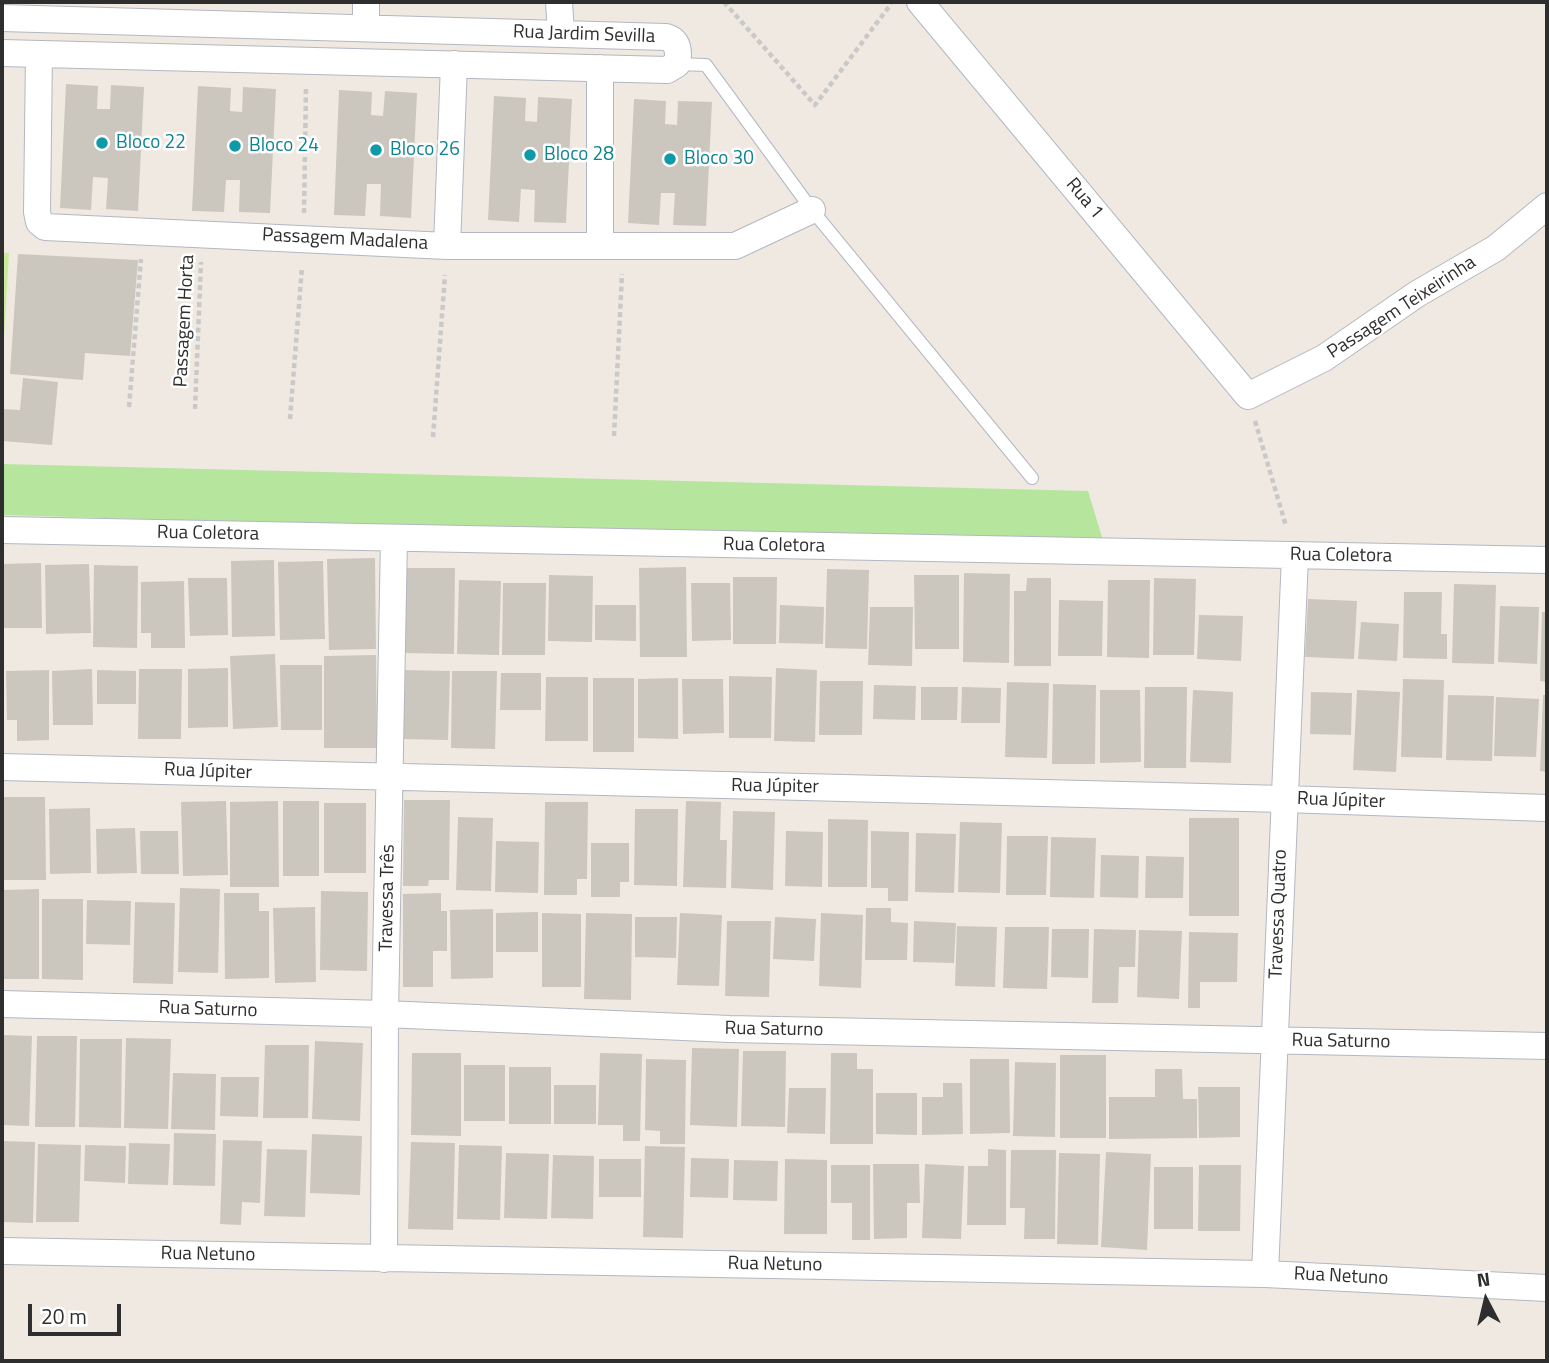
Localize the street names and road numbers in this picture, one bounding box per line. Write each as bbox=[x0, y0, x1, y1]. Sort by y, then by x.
street label: Rua Jardim Sevilla bbox=[512, 21, 656, 49]
street label: Rua 1 bbox=[1060, 174, 1108, 224]
street label: Passagem Madalena bbox=[261, 224, 429, 256]
street label: Passagem Teixeirinha bbox=[1324, 252, 1480, 364]
street label: Passagem Horta bbox=[170, 254, 200, 388]
street label: Rua Coletora bbox=[157, 522, 259, 546]
street label: Rua Coletora bbox=[723, 534, 825, 558]
street label: Rua Coletora bbox=[1290, 544, 1392, 568]
street label: Rua Júpiter bbox=[164, 759, 252, 785]
street label: Rua Júpiter bbox=[731, 775, 819, 799]
street label: Rua Júpiter bbox=[1297, 788, 1385, 814]
street label: Travessa Três bbox=[376, 844, 400, 952]
street label: Travessa Quatro bbox=[1265, 849, 1293, 979]
street label: Rua Saturno bbox=[158, 997, 258, 1023]
street label: Rua Saturno bbox=[724, 1018, 824, 1042]
street label: Rua Saturno bbox=[1291, 1030, 1391, 1054]
street label: Rua Netuno bbox=[160, 1243, 256, 1267]
street label: Rua Netuno bbox=[727, 1253, 823, 1277]
street label: Rua Netuno bbox=[1293, 1263, 1389, 1291]

